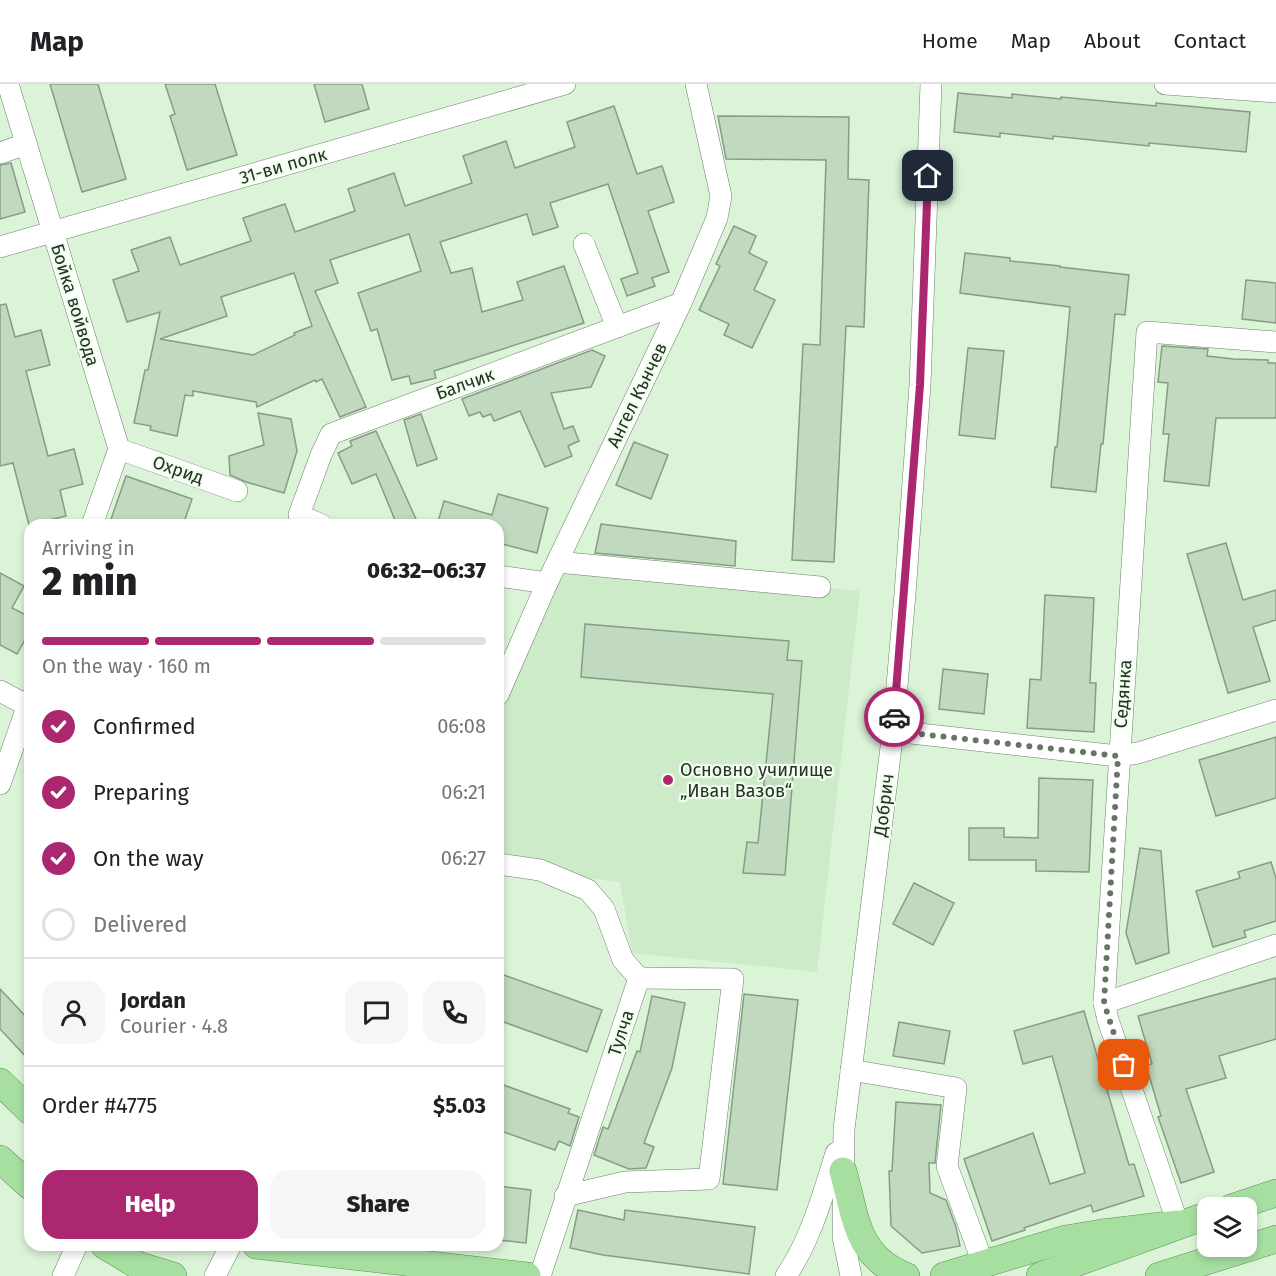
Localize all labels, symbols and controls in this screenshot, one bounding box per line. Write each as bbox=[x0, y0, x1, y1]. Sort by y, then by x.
text: Map bbox=[30, 25, 84, 58]
text: Home bbox=[922, 28, 978, 54]
text: Map bbox=[1011, 28, 1051, 54]
text: About bbox=[1084, 28, 1141, 54]
text: Contact bbox=[1174, 28, 1246, 54]
street label: 31-ви полк bbox=[237, 143, 330, 189]
pin bbox=[902, 150, 953, 201]
icon: home bbox=[911, 159, 944, 192]
street label: Бойка войвода bbox=[46, 241, 104, 369]
street label: Ангел Кънчев bbox=[602, 339, 672, 451]
street label: Балчик bbox=[433, 363, 498, 405]
street label: Охрид bbox=[150, 451, 206, 489]
text: Arriving in bbox=[42, 536, 135, 560]
text: 06:32–06:37 bbox=[367, 557, 486, 584]
text: 2 min bbox=[42, 559, 138, 605]
text: On the way · 160 m bbox=[42, 654, 211, 678]
street label: Седянка bbox=[1110, 659, 1136, 729]
courier bbox=[864, 687, 924, 747]
icon: car bbox=[878, 701, 911, 734]
icon: check bbox=[42, 710, 75, 743]
text: Confirmed bbox=[93, 713, 196, 740]
text: 06:08 bbox=[437, 714, 486, 738]
place label: Основно училище „Иван Вазов“ bbox=[680, 759, 833, 802]
street label: Добрич bbox=[869, 772, 899, 839]
marker: Основно училище „Иван Вазов“ bbox=[661, 773, 675, 787]
icon: check bbox=[42, 776, 75, 809]
text: Preparing bbox=[93, 779, 189, 806]
text: 06:21 bbox=[441, 780, 486, 804]
icon: check bbox=[42, 842, 75, 875]
text: On the way bbox=[93, 845, 204, 872]
text: 06:27 bbox=[441, 846, 486, 870]
text: Delivered bbox=[93, 911, 188, 938]
button: person bbox=[42, 981, 105, 1044]
button: chat bbox=[345, 981, 408, 1044]
button: phone bbox=[423, 981, 486, 1044]
text: Jordan bbox=[120, 987, 186, 1014]
street label: Тулча bbox=[603, 1007, 639, 1059]
text: Courier · 4.8 bbox=[120, 1014, 228, 1038]
pin bbox=[1098, 1039, 1149, 1090]
icon: bag bbox=[1107, 1048, 1140, 1081]
text: Order #4775 bbox=[42, 1092, 157, 1119]
text: $5.03 bbox=[433, 1092, 486, 1119]
button: Help bbox=[42, 1170, 258, 1239]
button: Share bbox=[270, 1170, 486, 1239]
map controls bbox=[1197, 1197, 1257, 1257]
button: layers bbox=[1197, 1197, 1257, 1257]

